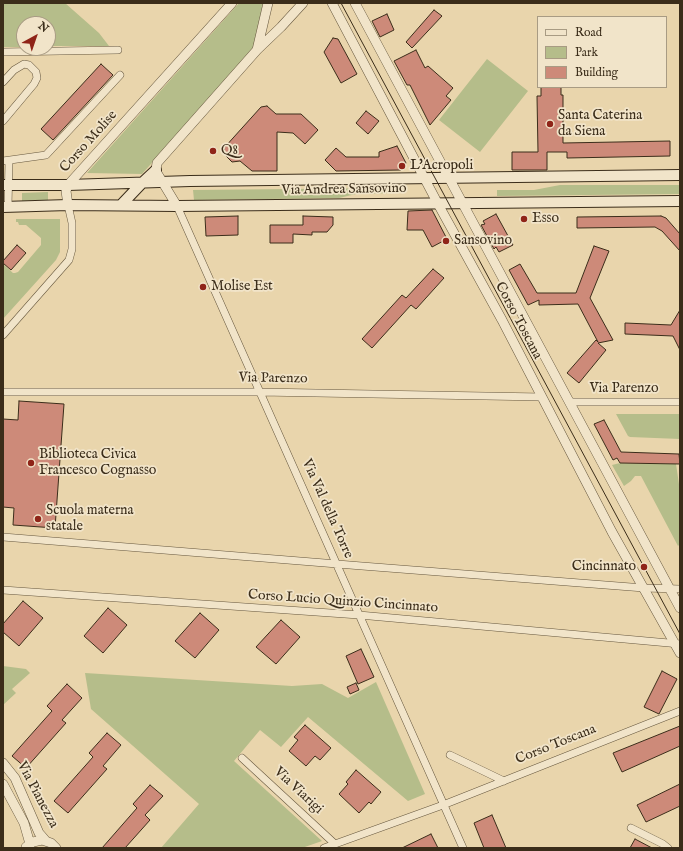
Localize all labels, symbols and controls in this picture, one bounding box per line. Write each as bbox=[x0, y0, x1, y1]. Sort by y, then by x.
north arrow bbox=[16, 16, 56, 56]
legend bbox=[537, 16, 667, 88]
text: N bbox=[35, 19, 51, 36]
text: Road bbox=[575, 25, 602, 40]
text: Park bbox=[575, 45, 598, 60]
text: Building bbox=[575, 65, 618, 80]
street label: Corso Molise bbox=[57, 108, 121, 176]
place label: Santa Caterina da Siena bbox=[558, 108, 642, 140]
marker: Santa Caterina da Siena bbox=[545, 119, 555, 129]
place label: Q8 bbox=[221, 143, 238, 159]
marker: Q8 bbox=[208, 146, 218, 156]
place label: L'Acropoli bbox=[410, 158, 473, 174]
marker: L'Acropoli bbox=[397, 161, 407, 171]
street label: Via Andrea Sansovino bbox=[281, 181, 407, 199]
place label: Esso bbox=[532, 211, 559, 227]
marker: Esso bbox=[519, 214, 529, 224]
place label: Sansovino bbox=[454, 233, 512, 249]
marker: Sansovino bbox=[441, 236, 451, 246]
place label: Molise Est bbox=[211, 279, 273, 295]
street label: Corso Toscana bbox=[491, 279, 545, 363]
marker: Molise Est bbox=[198, 282, 208, 292]
street label: Via Parenzo bbox=[238, 370, 308, 388]
street label: Via Parenzo bbox=[589, 381, 659, 397]
place label: Biblioteca Civica Francesco Cognasso bbox=[39, 447, 156, 480]
street label: Via Val della Torre bbox=[298, 457, 356, 561]
marker: Biblioteca Civica Francesco Cognasso bbox=[26, 458, 36, 468]
place label: Scuola materna statale bbox=[46, 503, 134, 536]
marker: Scuola materna statale bbox=[33, 514, 43, 524]
place label: Cincinnato bbox=[572, 559, 636, 575]
marker: Cincinnato bbox=[639, 562, 649, 572]
street label: Corso Lucio Quinzio Cincinnato bbox=[247, 587, 439, 617]
street label: Corso Toscana bbox=[513, 721, 599, 769]
street label: Via Pianezza bbox=[12, 759, 62, 831]
street label: Via Viarigi bbox=[270, 764, 326, 818]

